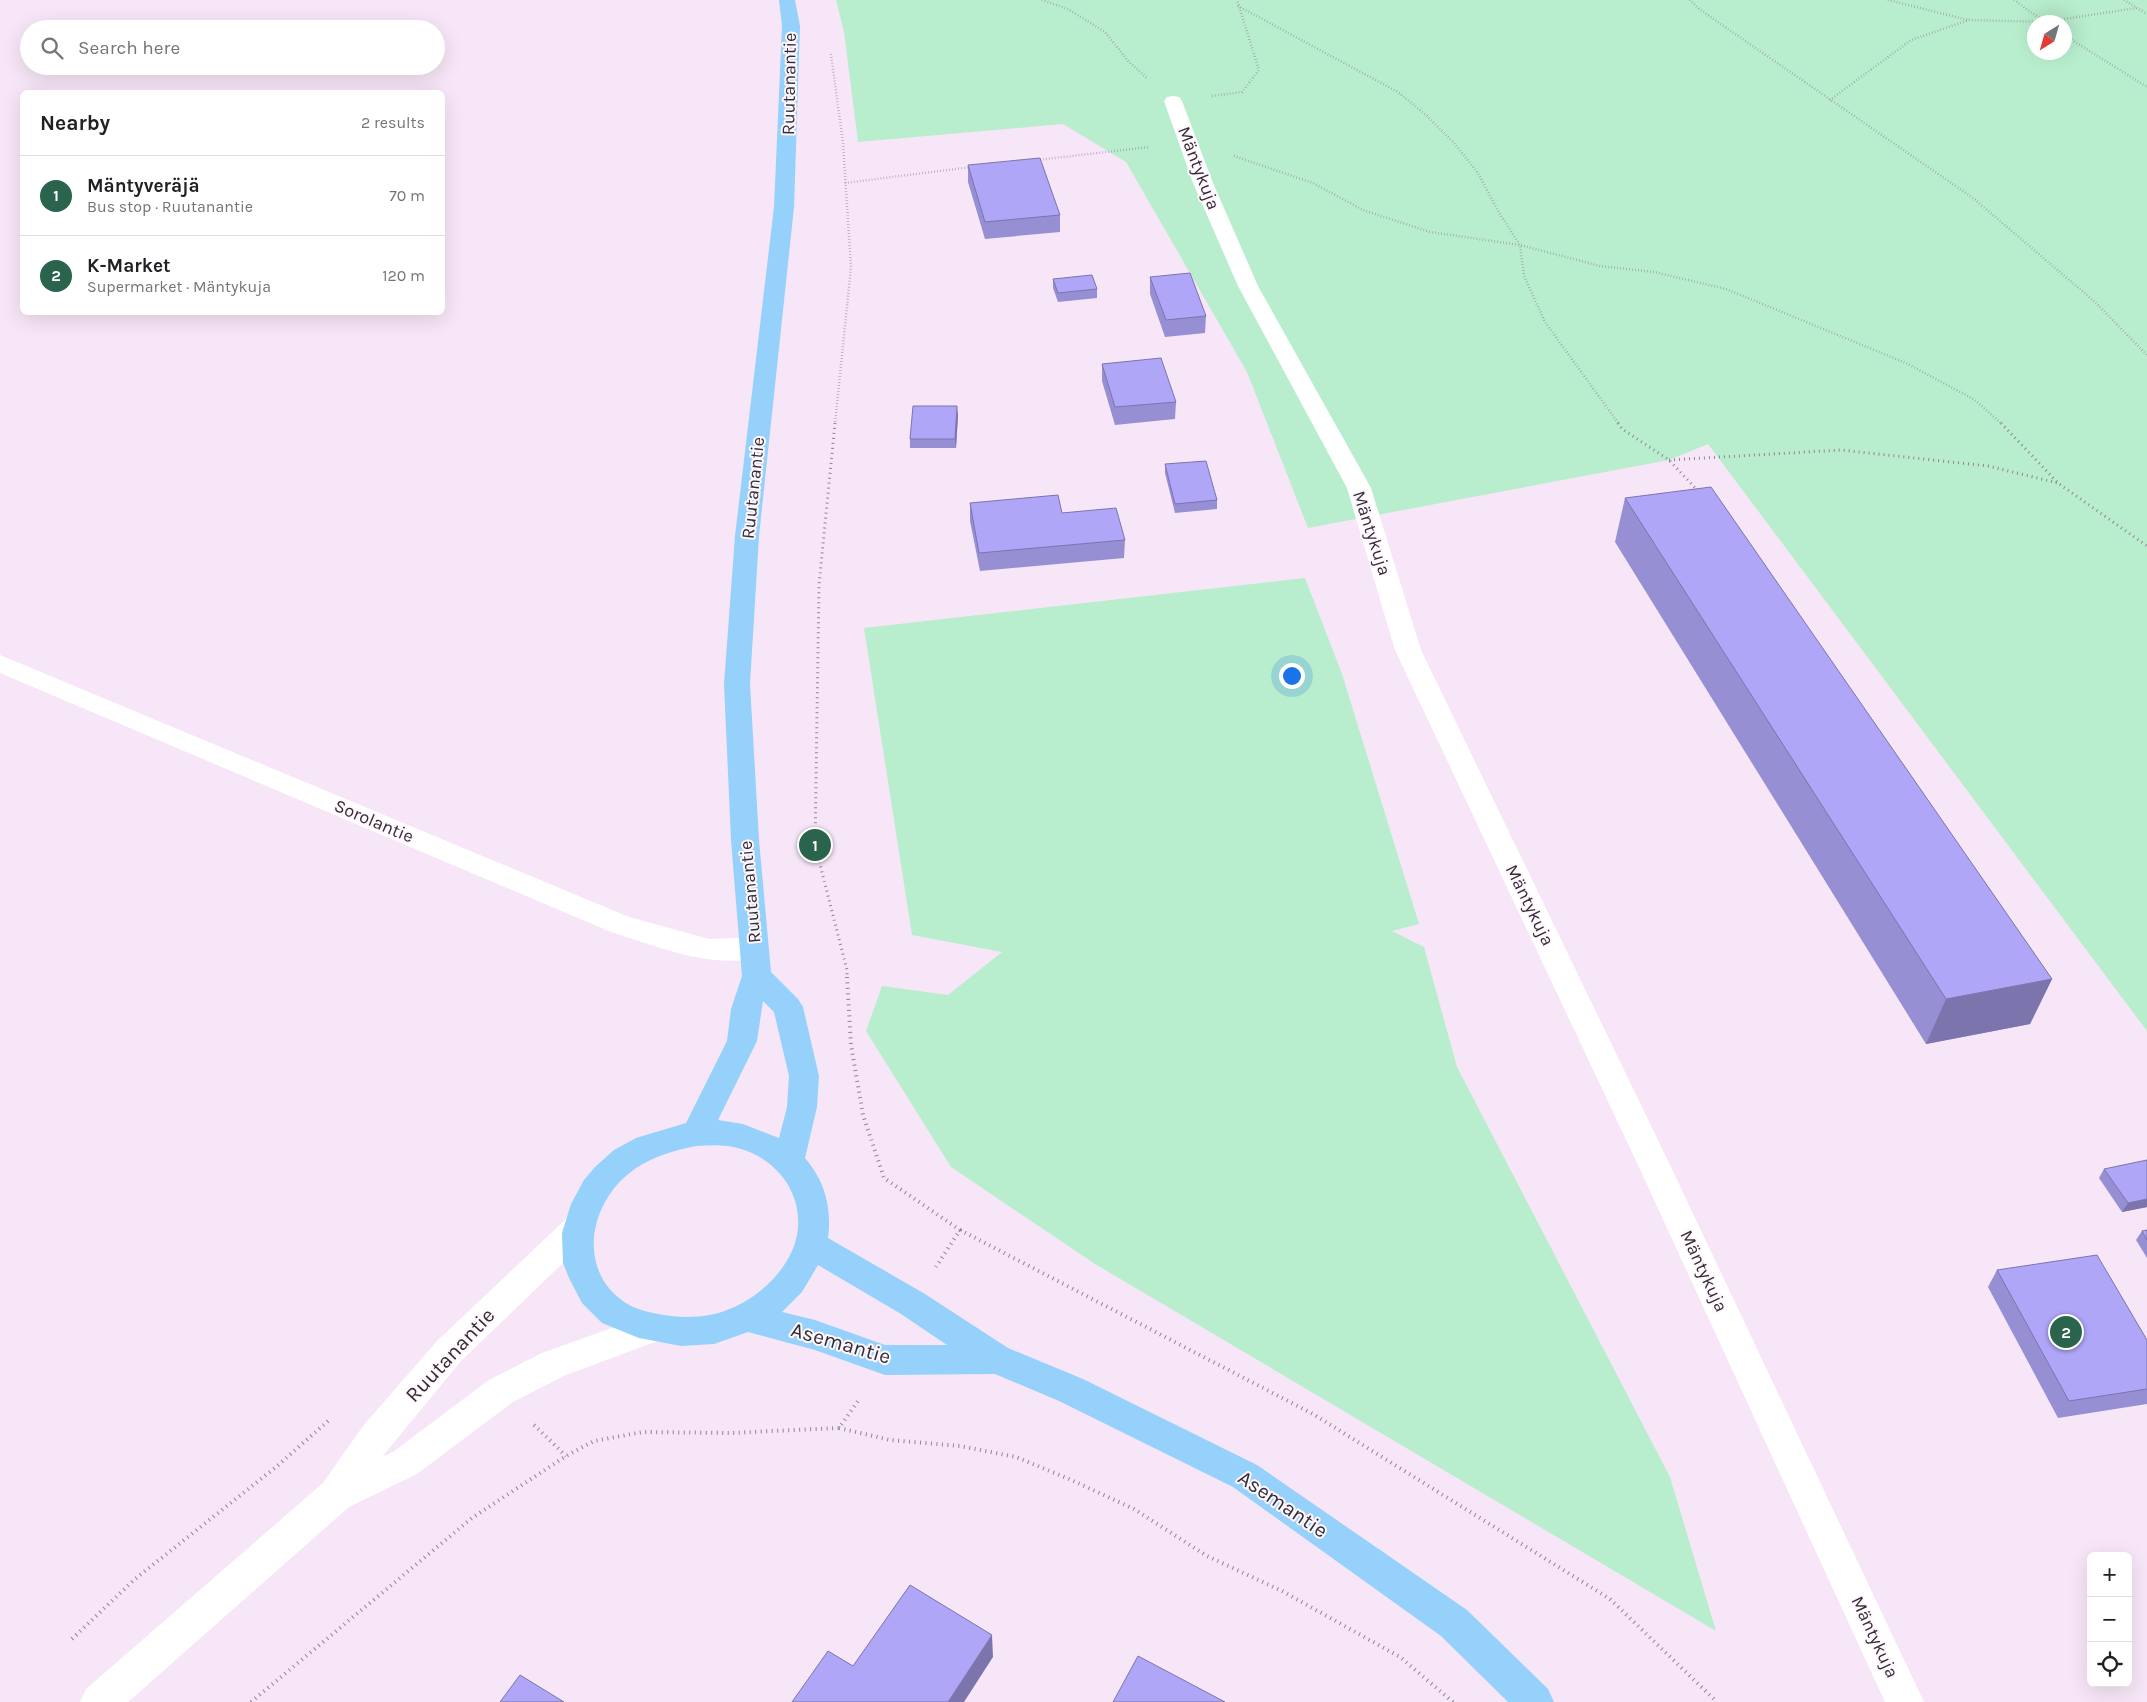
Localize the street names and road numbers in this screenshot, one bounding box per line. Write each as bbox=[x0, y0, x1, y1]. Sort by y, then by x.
street label: Ruutanantie bbox=[777, 33, 801, 135]
street label: Mäntykuja bbox=[1173, 123, 1225, 213]
street label: Ruutanantie bbox=[737, 436, 769, 540]
street label: Mäntykuja bbox=[1348, 488, 1396, 578]
street label: Sorolantie bbox=[331, 794, 417, 848]
street label: Ruutanantie bbox=[735, 840, 765, 944]
street label: Mäntykuja bbox=[1501, 861, 1559, 949]
street label: Mäntykuja bbox=[1675, 1227, 1733, 1315]
street label: Ruutanantie bbox=[400, 1303, 500, 1407]
street label: Asemantie bbox=[788, 1317, 894, 1369]
street label: Asemantie bbox=[1234, 1465, 1332, 1543]
street label: Mäntykuja bbox=[1846, 1593, 1904, 1681]

